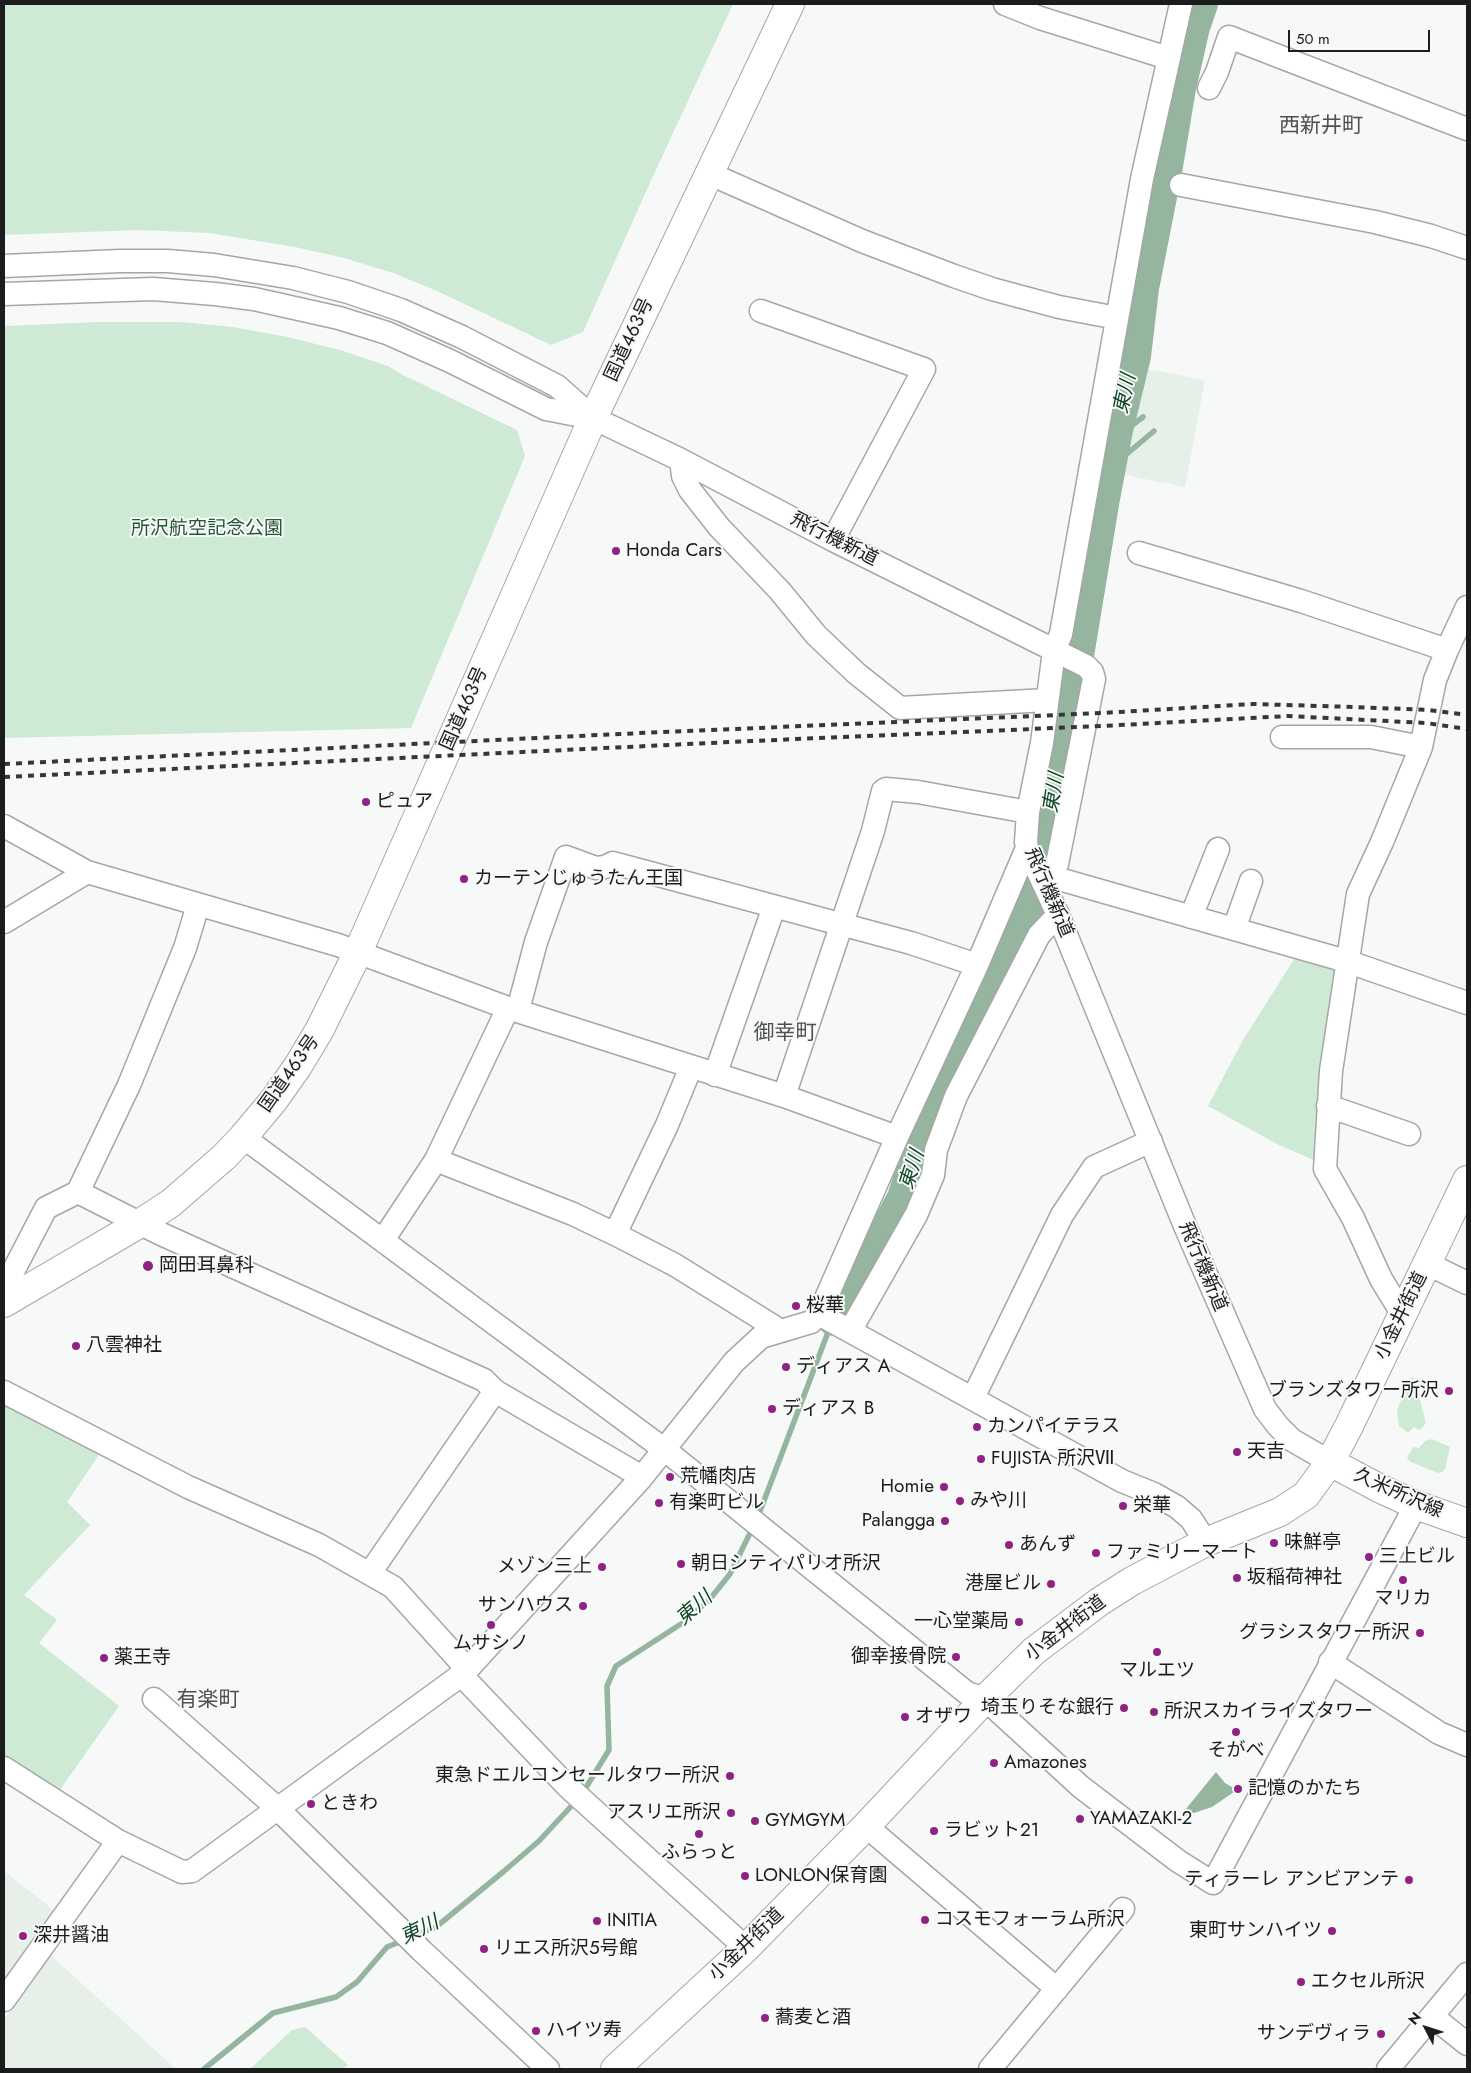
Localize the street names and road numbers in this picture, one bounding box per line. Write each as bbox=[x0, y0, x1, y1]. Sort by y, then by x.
street label: 国道463号 bbox=[601, 295, 659, 385]
street label: 飛行機新道 bbox=[787, 508, 881, 572]
street label: 国道463号 bbox=[436, 664, 494, 754]
street label: 飛行機新道 bbox=[1019, 845, 1077, 941]
street label: 国道463号 bbox=[255, 1031, 325, 1117]
street label: 飛行機新道 bbox=[1173, 1219, 1231, 1315]
street label: 小金井街道 bbox=[1371, 1268, 1433, 1364]
street label: 久米所沢線 bbox=[1350, 1464, 1446, 1524]
street label: 小金井街道 bbox=[1021, 1591, 1111, 1667]
street label: 小金井街道 bbox=[705, 1904, 789, 1986]

